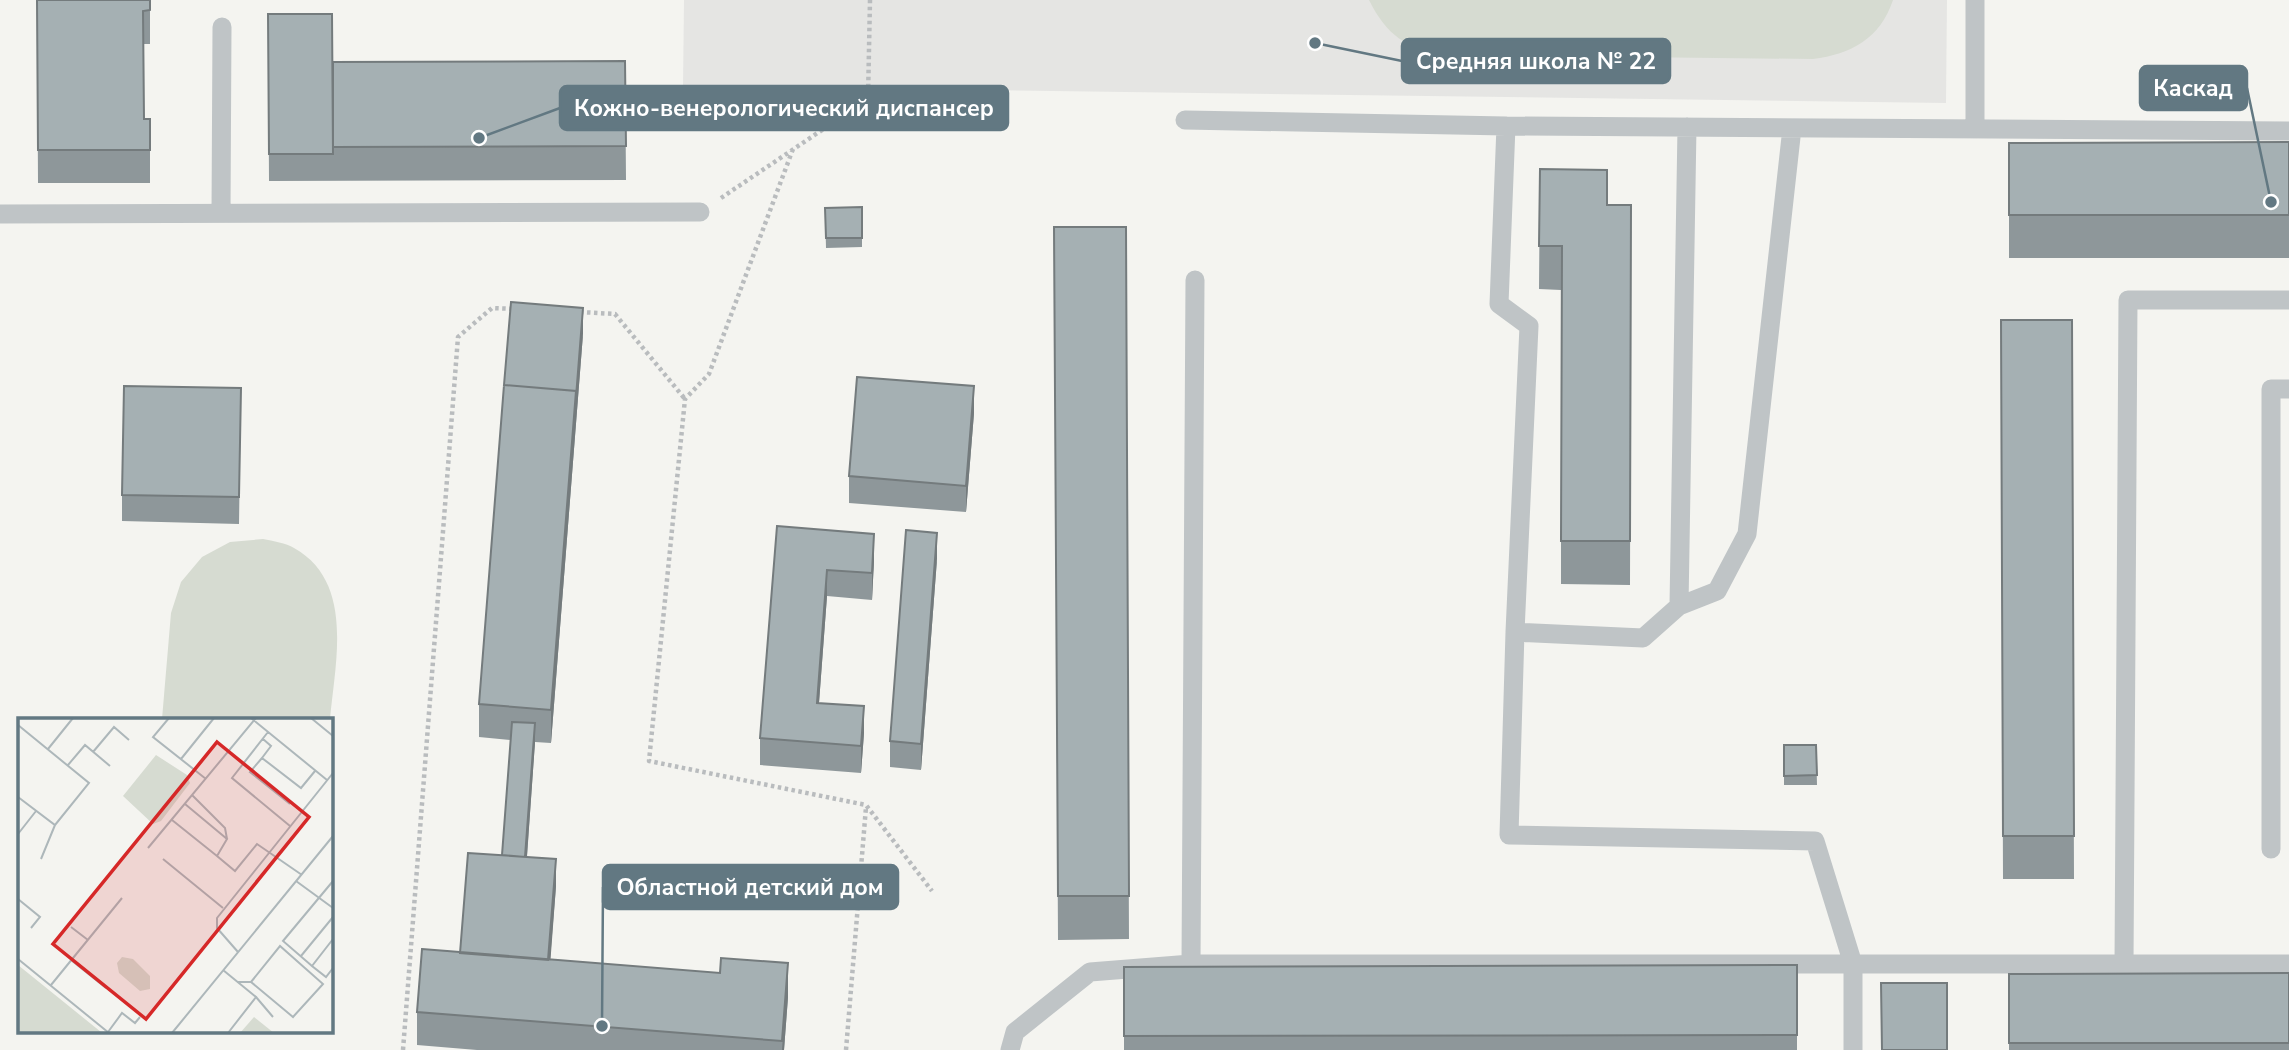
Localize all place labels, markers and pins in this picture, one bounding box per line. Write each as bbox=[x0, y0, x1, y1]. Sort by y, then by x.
callout: Средняя школа № 22 bbox=[1402, 39, 1670, 83]
callout: Каскад bbox=[2140, 66, 2247, 110]
callout: Кожно-венерологический диспансер bbox=[560, 86, 1008, 130]
callout: Областной детский дом bbox=[603, 865, 898, 909]

